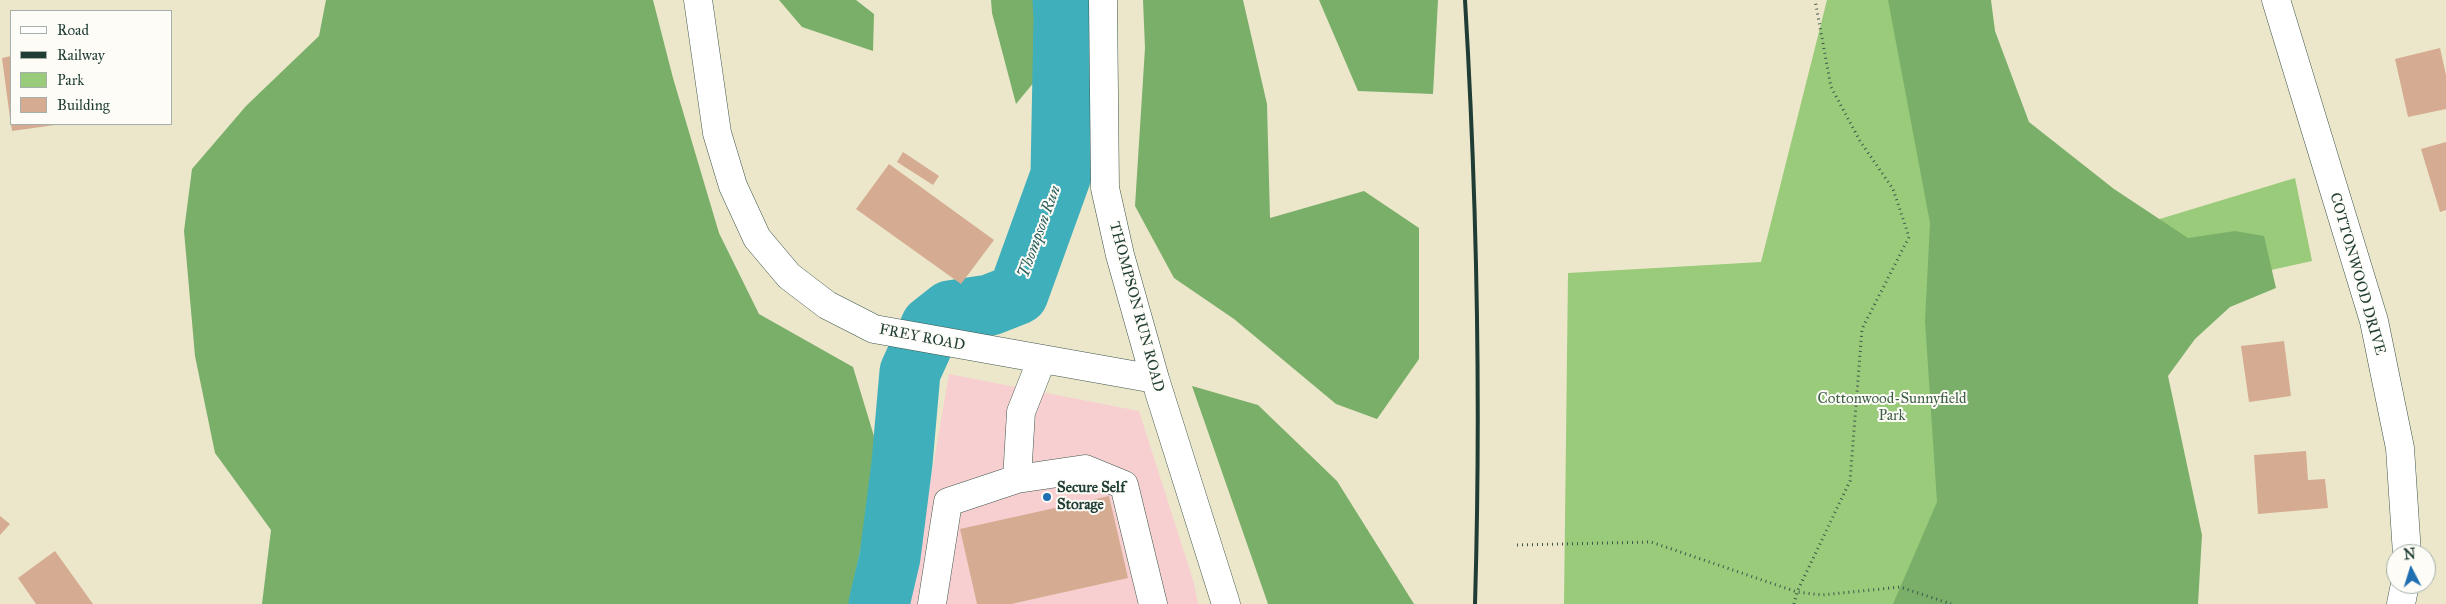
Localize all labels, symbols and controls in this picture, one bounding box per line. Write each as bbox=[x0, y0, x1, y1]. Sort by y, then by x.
legend bbox=[10, 10, 172, 125]
text: Road bbox=[57, 21, 89, 39]
text: Railway bbox=[57, 46, 105, 64]
text: Park bbox=[57, 71, 84, 89]
text: Building bbox=[57, 96, 110, 114]
water label: Thompson Run bbox=[1014, 183, 1066, 281]
street label: COTTONWOOD DRIVE bbox=[2325, 191, 2389, 357]
street label: THOMPSON RUN ROAD bbox=[1105, 220, 1167, 394]
street label: FREY ROAD bbox=[877, 321, 967, 355]
park label: Cottonwood-Sunnyfield Park bbox=[1817, 390, 1967, 425]
place label: Secure Self Storage bbox=[1057, 479, 1125, 514]
marker: Secure Self Storage bbox=[1041, 491, 1053, 503]
north arrow bbox=[2386, 544, 2436, 594]
text: N bbox=[2403, 546, 2416, 564]

